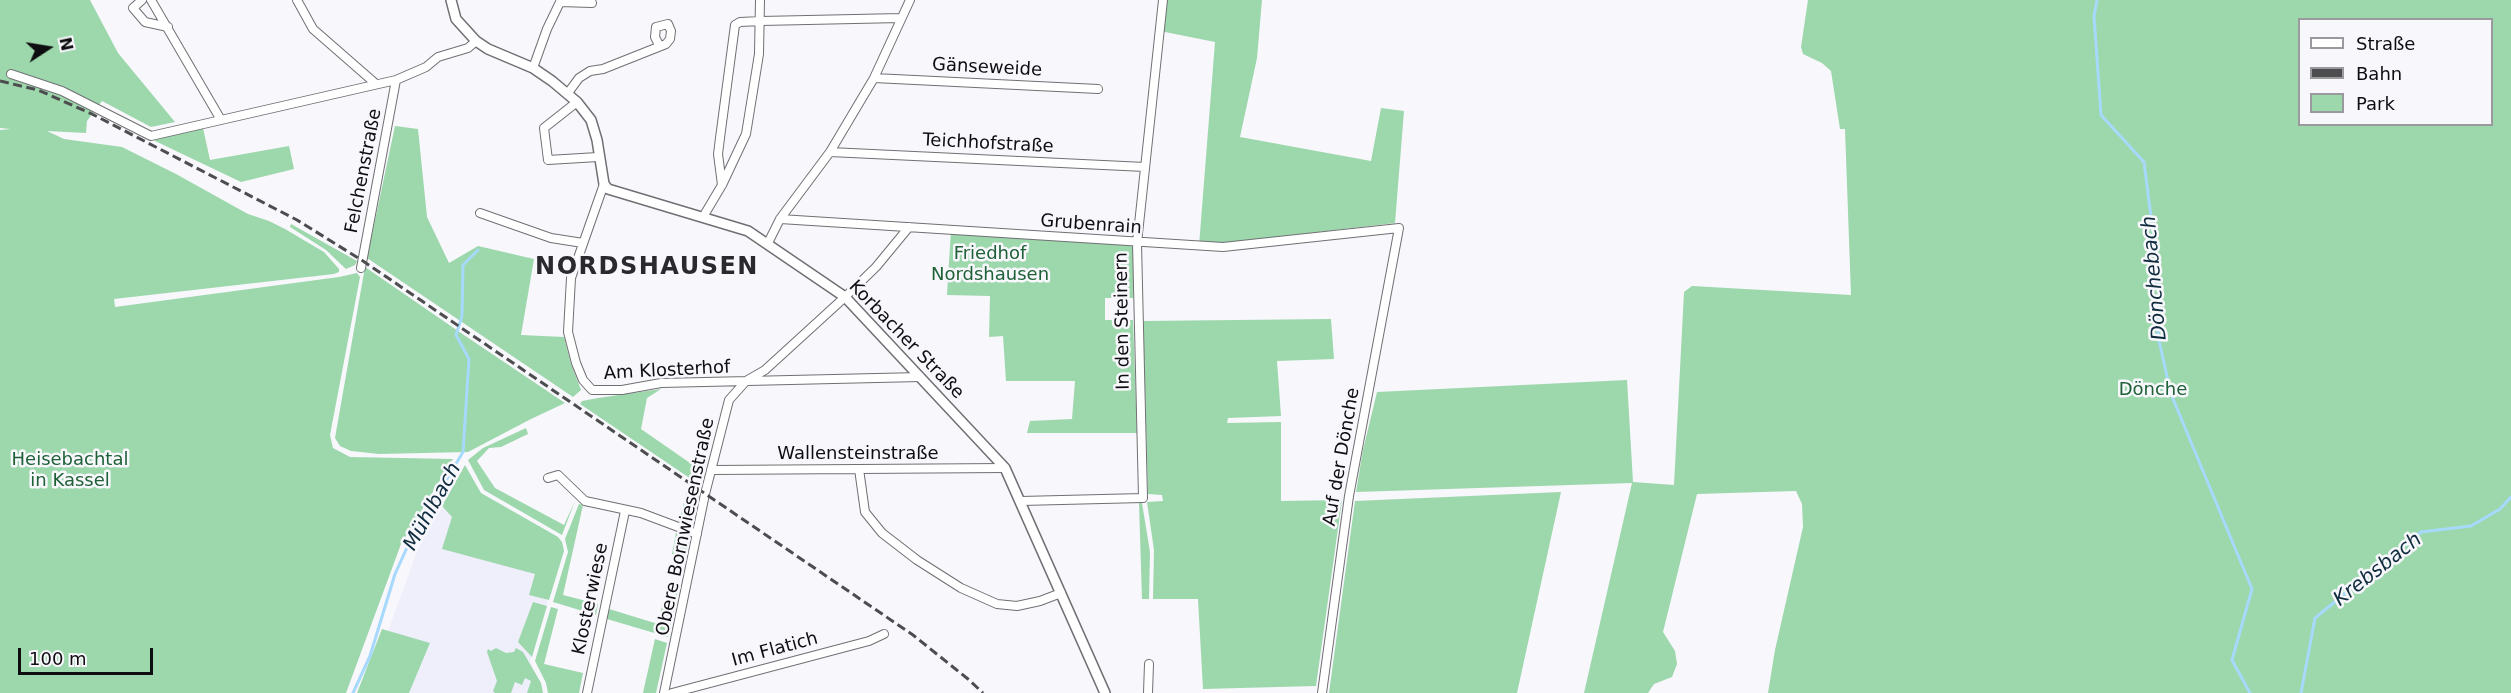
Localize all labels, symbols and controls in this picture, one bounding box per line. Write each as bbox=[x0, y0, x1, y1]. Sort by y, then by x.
north arrow bbox=[18, 18, 78, 78]
legend bbox=[2298, 18, 2493, 126]
text: Straße bbox=[2356, 33, 2415, 54]
text: N bbox=[55, 36, 77, 53]
street label: Gänseweide bbox=[931, 54, 1043, 82]
text: Bahn bbox=[2356, 63, 2402, 84]
text: Park bbox=[2356, 93, 2395, 114]
street label: Felchenstraße bbox=[341, 107, 387, 235]
street label: Teichhofstraße bbox=[922, 130, 1054, 158]
street label: Grubenrain bbox=[1040, 211, 1142, 239]
water label: Dönchebach bbox=[2138, 215, 2172, 341]
park label: Friedhof Nordshausen bbox=[931, 243, 1049, 286]
street label: In den Steinern bbox=[1111, 252, 1135, 390]
district label: NORDSHAUSEN bbox=[535, 254, 759, 282]
street label: Korbacher Straße bbox=[844, 276, 968, 404]
street label: Am Klosterhof bbox=[603, 357, 731, 385]
park label: Dönche bbox=[2119, 379, 2187, 401]
street label: Auf der Dönche bbox=[1319, 386, 1365, 528]
street label: Obere Bornwiesenstraße bbox=[652, 416, 720, 638]
street label: Wallensteinstraße bbox=[777, 443, 939, 465]
park label: Heisebachtal in Kassel bbox=[12, 449, 128, 492]
water label: Mühlbach bbox=[399, 459, 467, 555]
water label: Krebsbach bbox=[2329, 528, 2427, 612]
street label: Klosterwiese bbox=[569, 541, 613, 657]
street label: Im Flatich bbox=[730, 628, 820, 672]
scale bar bbox=[21, 636, 156, 674]
text: 100 m bbox=[29, 648, 87, 669]

